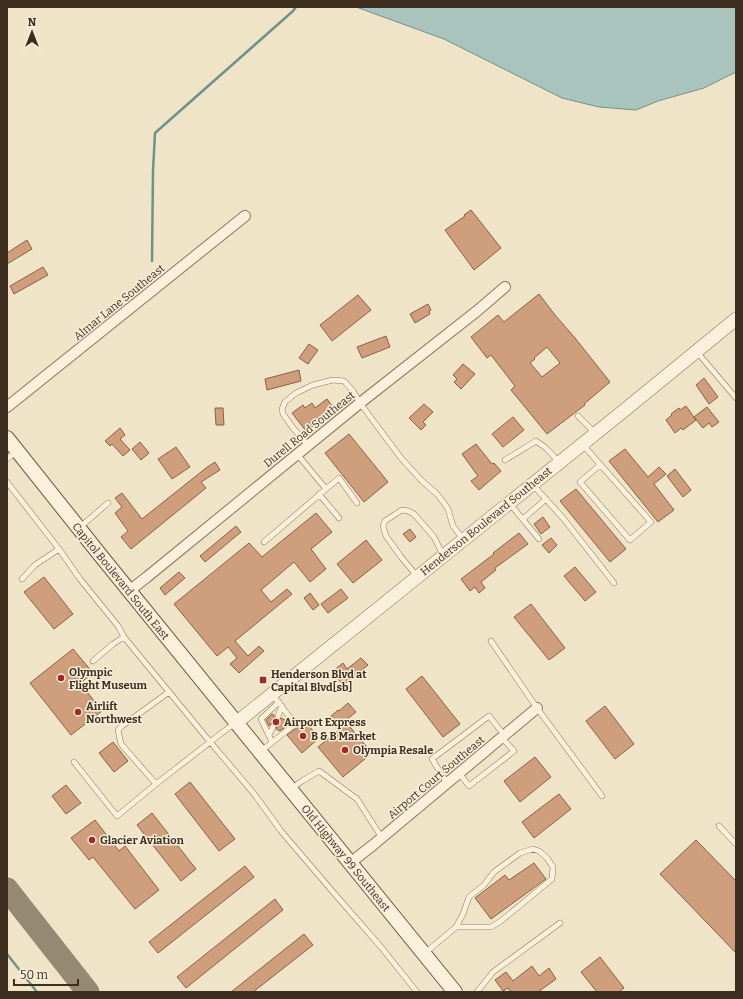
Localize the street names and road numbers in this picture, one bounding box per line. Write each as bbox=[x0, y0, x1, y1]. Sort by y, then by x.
street label: Almar Lane Southeast bbox=[71, 262, 167, 343]
street label: Durell Road Southeast bbox=[261, 389, 357, 470]
street label: Henderson Boulevard Southeast bbox=[418, 464, 555, 578]
street label: Capitol Boulevard South East bbox=[69, 520, 172, 642]
street label: Airport Court Southeast bbox=[385, 733, 487, 822]
street label: Old Highway 99 Southeast bbox=[299, 802, 393, 914]

